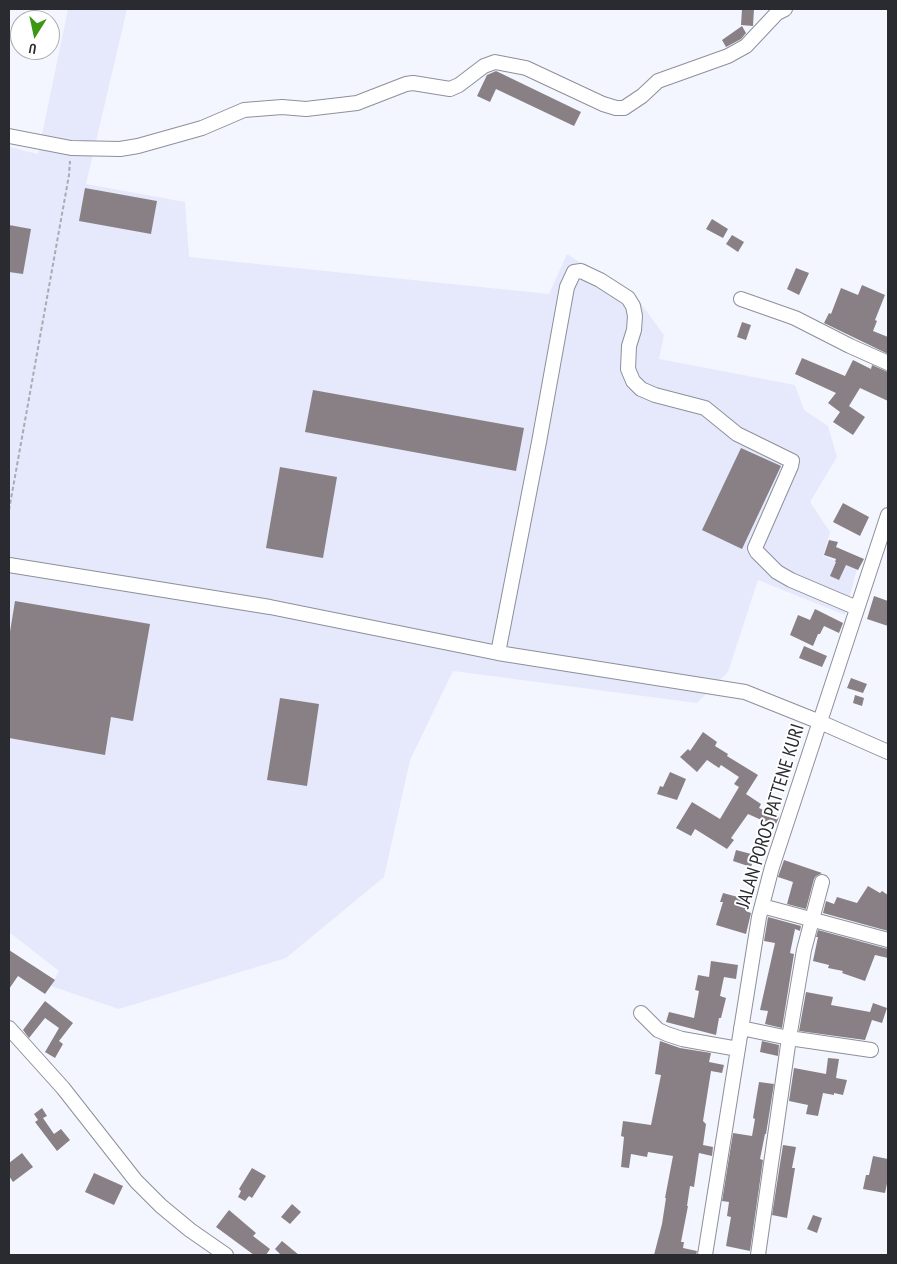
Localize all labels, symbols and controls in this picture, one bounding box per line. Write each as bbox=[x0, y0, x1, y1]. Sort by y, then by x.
north arrow bbox=[10, 10, 60, 60]
text: U bbox=[27, 39, 38, 58]
street label: JALAN POROS PATTENE KURI bbox=[732, 721, 810, 911]

